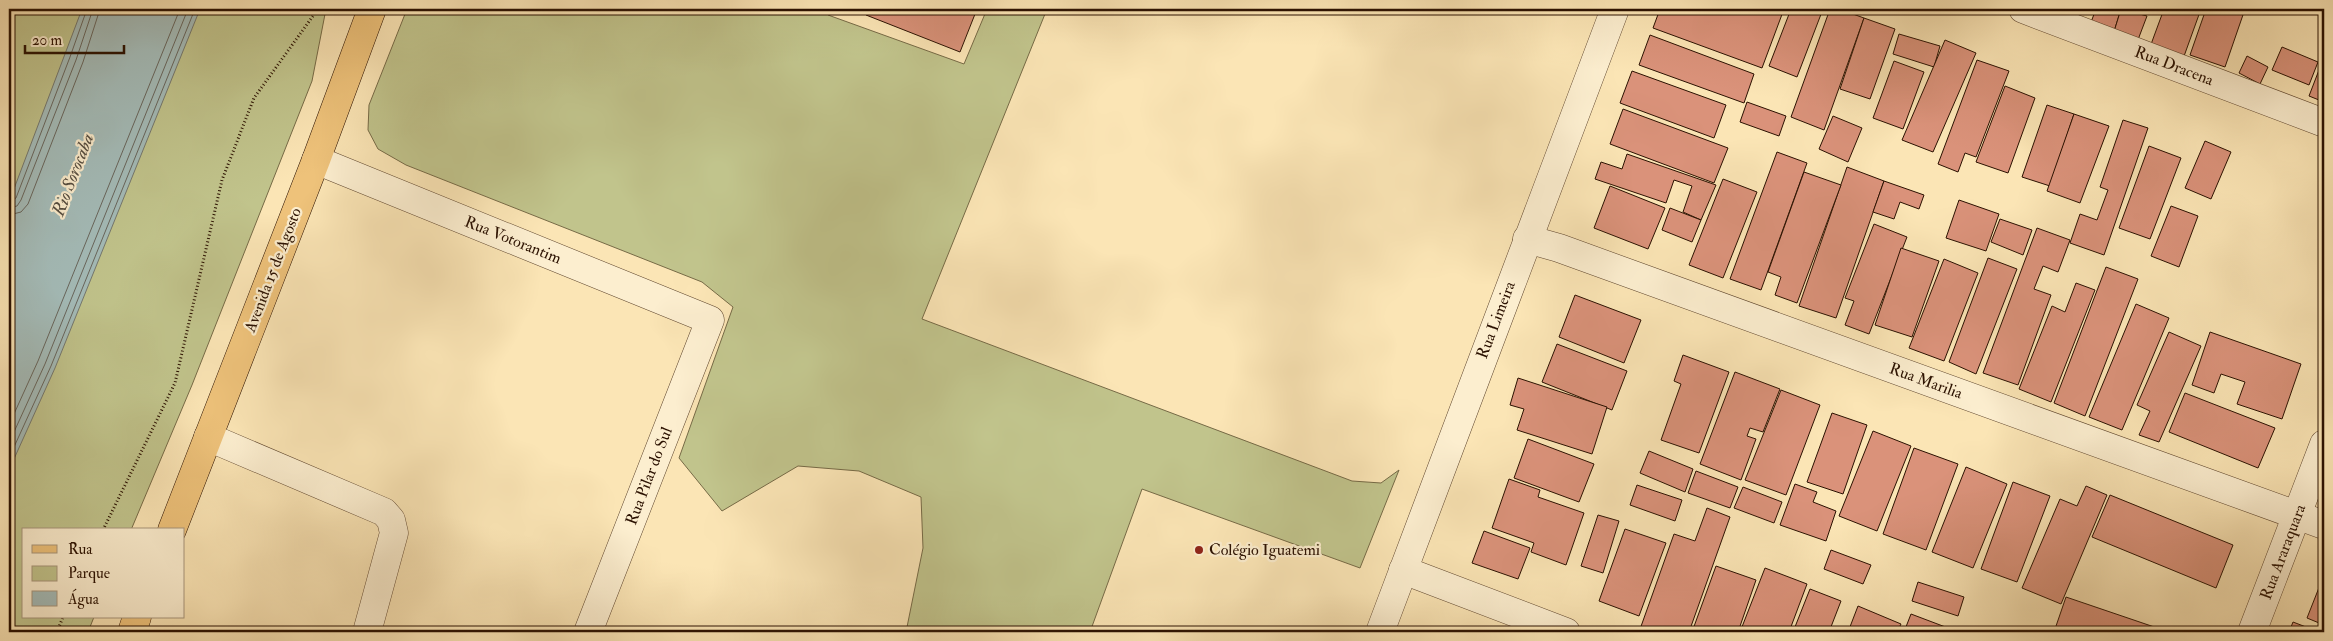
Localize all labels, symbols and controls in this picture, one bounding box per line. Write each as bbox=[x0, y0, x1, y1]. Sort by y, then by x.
scale bar bbox=[25, 22, 124, 54]
text: 20 m bbox=[32, 31, 62, 50]
street label: Rua Dracena bbox=[2132, 42, 2217, 90]
water label: Rio Sorocaba bbox=[46, 130, 99, 220]
street label: Avenida 15 de Agosto bbox=[240, 205, 306, 336]
street label: Rua Votorantim bbox=[462, 212, 565, 269]
street label: Rua Limeira bbox=[1472, 278, 1520, 361]
street label: Rua Marilia bbox=[1887, 358, 1966, 404]
street label: Rua Pilar do Sul bbox=[621, 424, 677, 528]
street label: Rua Araraquara bbox=[2256, 501, 2310, 603]
legend bbox=[22, 528, 185, 618]
text: Rua bbox=[68, 540, 93, 559]
place label: Colégio Iguatemi bbox=[1209, 540, 1320, 560]
marker: Colégio Iguatemi bbox=[1193, 544, 1205, 556]
text: Parque bbox=[68, 564, 110, 583]
text: Água bbox=[67, 588, 100, 609]

